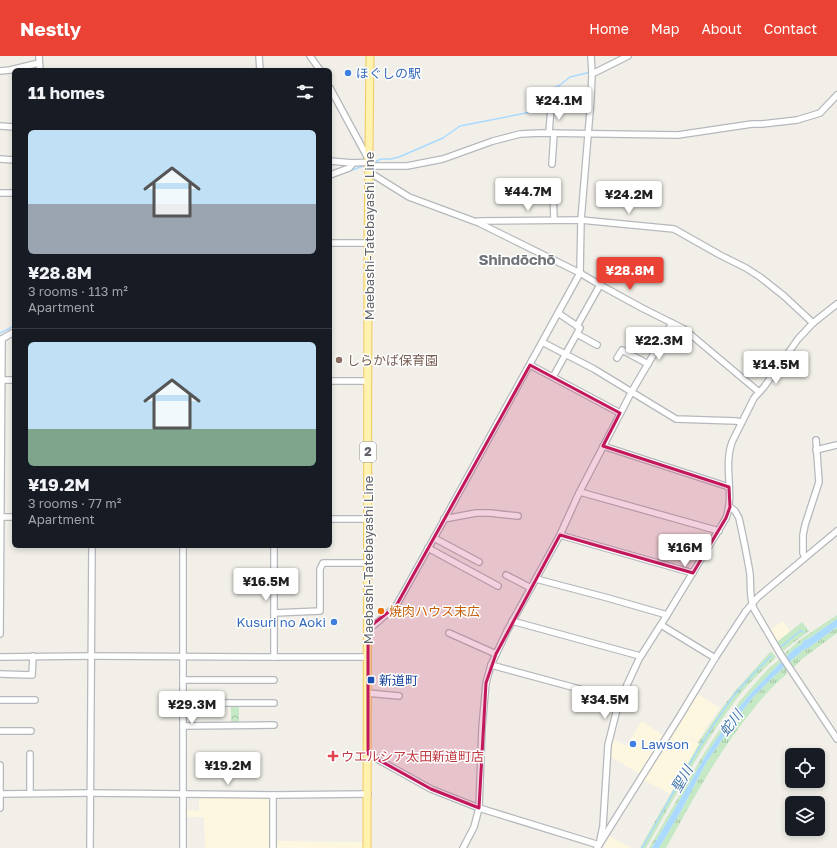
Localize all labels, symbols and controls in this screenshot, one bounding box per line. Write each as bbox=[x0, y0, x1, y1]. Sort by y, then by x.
text: Nestly bbox=[20, 17, 81, 40]
text: Home bbox=[589, 20, 629, 37]
text: Map bbox=[651, 20, 679, 37]
text: About bbox=[701, 20, 742, 37]
text: Contact bbox=[764, 20, 817, 37]
place label: ほぐしの駅 bbox=[356, 65, 421, 81]
marker: ほぐしの駅 bbox=[343, 68, 353, 78]
icon: filters bbox=[294, 81, 316, 103]
text: 11 homes bbox=[28, 82, 105, 103]
pin: ¥24.1M bbox=[526, 87, 592, 121]
text: ¥24.1M bbox=[535, 92, 583, 108]
street label: Maebashi-Tatebayashi Line bbox=[361, 152, 377, 320]
icon: home bbox=[136, 156, 208, 228]
pin: ¥44.7M bbox=[495, 178, 561, 212]
pin: ¥24.2M bbox=[596, 181, 662, 215]
text: ¥44.7M bbox=[504, 183, 552, 199]
text: ¥24.2M bbox=[605, 186, 653, 202]
district label: Shindōchō bbox=[478, 250, 556, 268]
pin: ¥28.8M bbox=[597, 257, 663, 291]
text: ¥28.8M bbox=[28, 262, 92, 283]
text: ¥28.8M bbox=[606, 262, 654, 278]
text: 3 rooms · 113 m² bbox=[28, 283, 128, 299]
text: Apartment bbox=[28, 299, 95, 315]
pin: ¥22.3M bbox=[626, 327, 692, 361]
text: ¥22.3M bbox=[635, 332, 683, 348]
pin: ¥14.5M bbox=[743, 351, 809, 385]
place label: しらかば保育園 bbox=[347, 352, 438, 368]
marker: しらかば保育園 bbox=[334, 355, 344, 365]
text: ¥14.5M bbox=[752, 356, 800, 372]
icon: home bbox=[136, 368, 208, 440]
road number: 2 bbox=[360, 442, 376, 462]
text: ¥19.2M bbox=[28, 474, 90, 495]
street label: Maebashi-Tatebayashi Line bbox=[360, 476, 376, 644]
text: 3 rooms · 77 m² bbox=[28, 495, 121, 511]
text: Apartment bbox=[28, 511, 95, 527]
pin: ¥16M bbox=[661, 534, 709, 568]
text: ¥16M bbox=[667, 539, 703, 555]
pin: ¥16.5M bbox=[233, 568, 299, 602]
text: ¥16.5M bbox=[242, 573, 290, 589]
place label: 焼肉ハウス末広 bbox=[389, 603, 480, 619]
marker: 焼肉ハウス末広 bbox=[376, 606, 386, 616]
place label: Kusuri no Aoki bbox=[237, 614, 326, 630]
marker: Kusuri no Aoki bbox=[329, 617, 339, 627]
place label: 新道町 bbox=[379, 672, 418, 688]
marker: 新道町 bbox=[366, 675, 376, 685]
pin: ¥34.5M bbox=[572, 686, 638, 720]
pin: ¥29.3M bbox=[159, 691, 225, 725]
text: ¥34.5M bbox=[581, 691, 629, 707]
text: ¥29.3M bbox=[168, 696, 216, 712]
water label: 蛇川 bbox=[715, 705, 747, 739]
place label: Lawson bbox=[641, 736, 689, 752]
marker: Lawson bbox=[628, 739, 638, 749]
place label: ウエルシア太田新道町店 bbox=[341, 748, 484, 764]
map controls bbox=[785, 748, 825, 836]
button: locate bbox=[785, 748, 825, 788]
marker: ウエルシア太田新道町店 bbox=[328, 751, 338, 761]
pin: ¥19.2M bbox=[195, 752, 261, 786]
text: ¥19.2M bbox=[204, 757, 252, 773]
water label: 聖川 bbox=[667, 761, 697, 795]
button: layers bbox=[785, 796, 825, 836]

